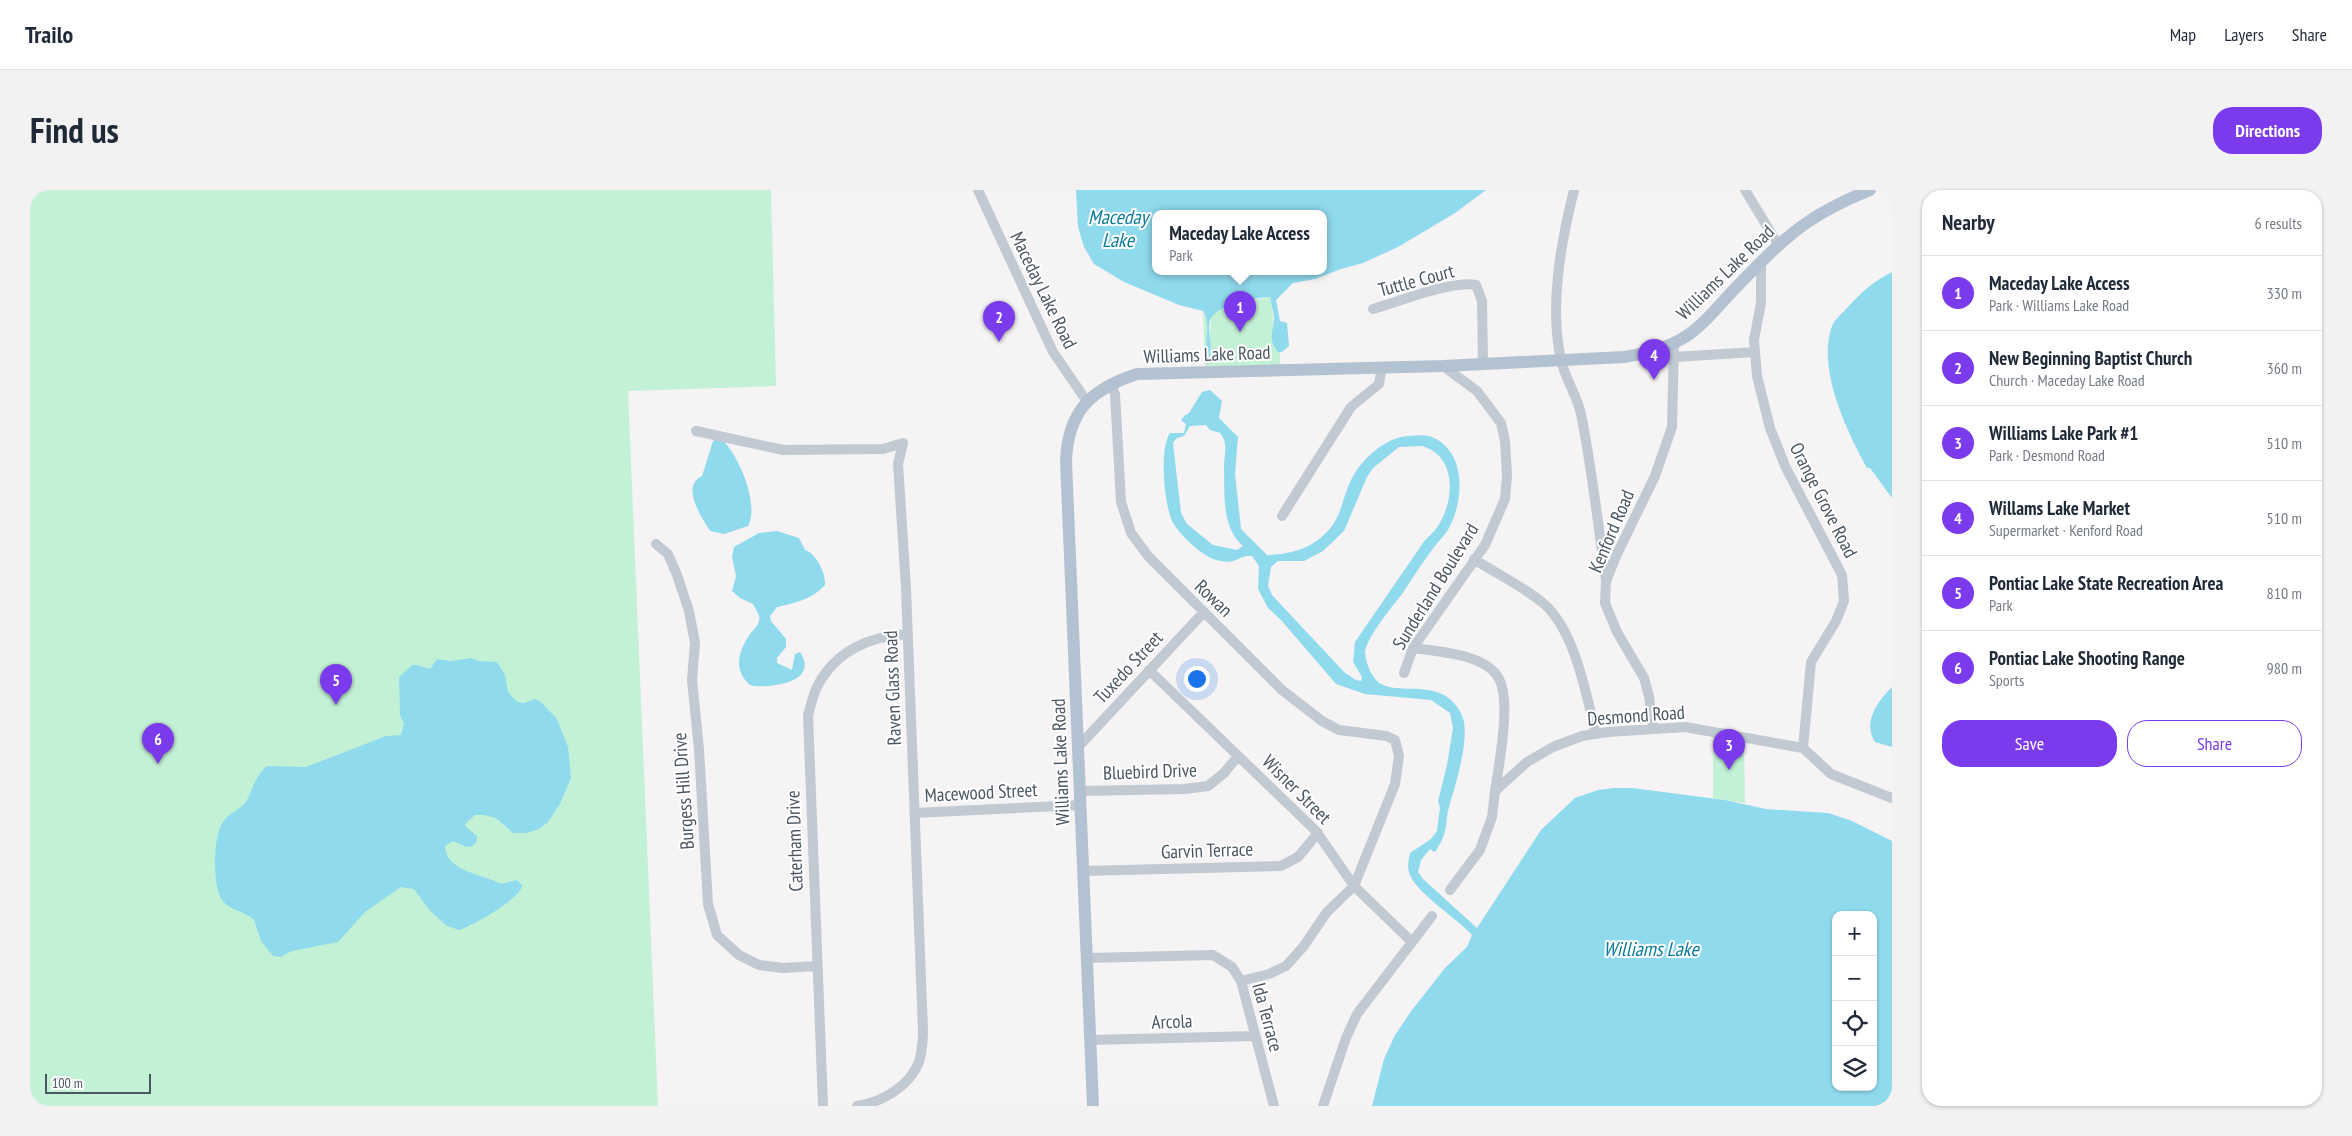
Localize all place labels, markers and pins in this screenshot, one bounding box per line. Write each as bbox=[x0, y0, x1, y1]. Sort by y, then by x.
pin: 1 bbox=[1224, 291, 1256, 332]
pin: 2 bbox=[983, 301, 1015, 342]
pin: 4 bbox=[1638, 339, 1670, 380]
pin: 5 bbox=[320, 664, 352, 705]
pin: 6 bbox=[142, 723, 174, 764]
pin: 3 bbox=[1713, 729, 1745, 770]

